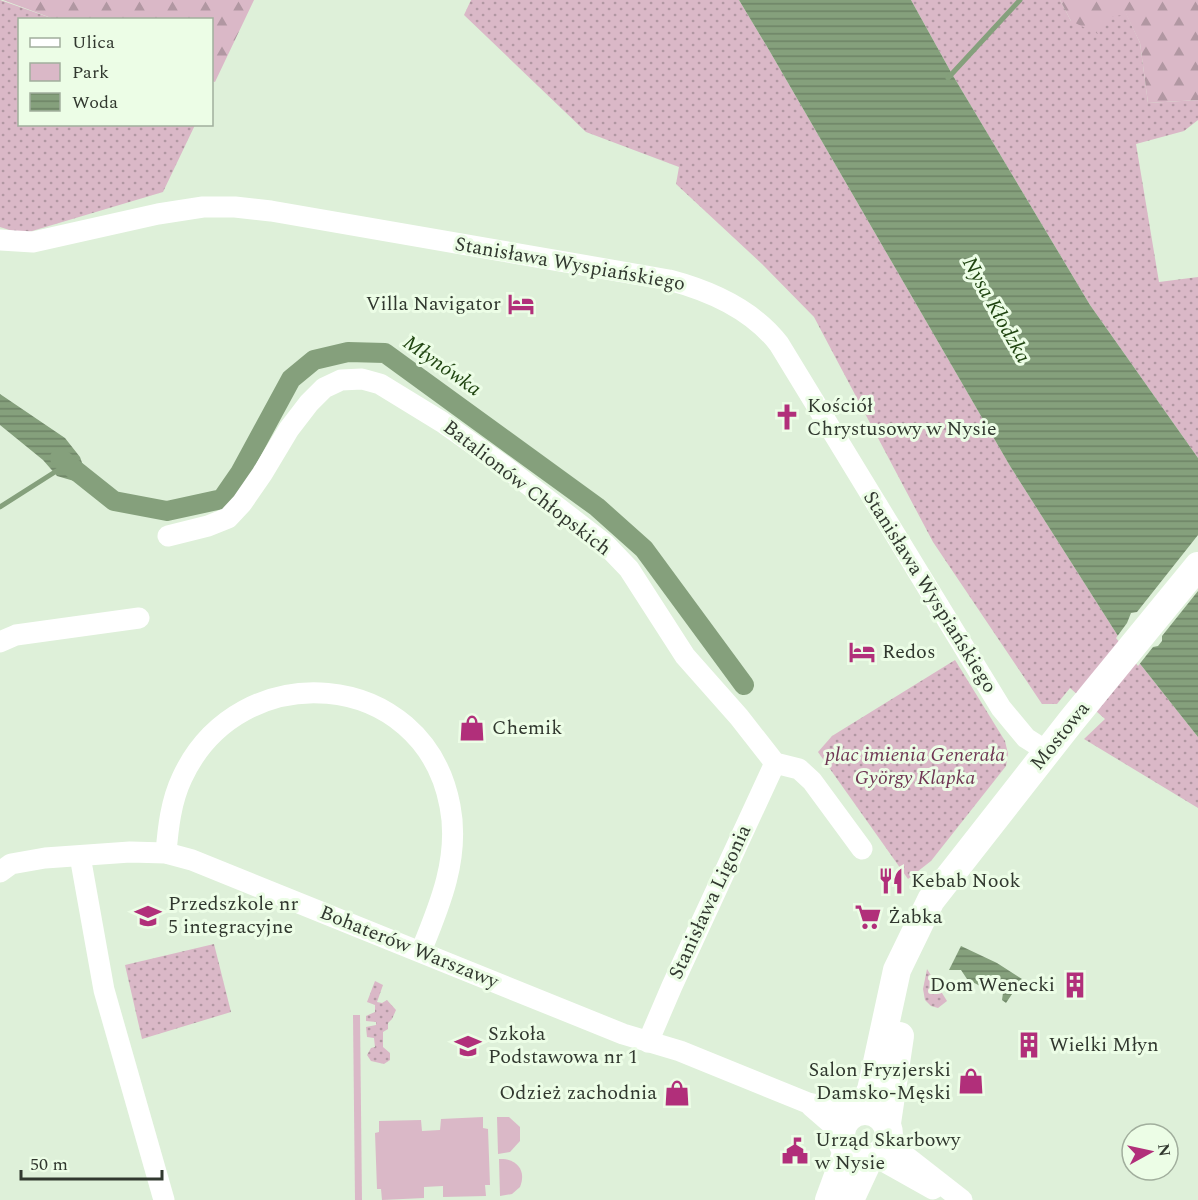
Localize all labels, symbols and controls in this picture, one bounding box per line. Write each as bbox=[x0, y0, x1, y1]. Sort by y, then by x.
legend bbox=[18, 18, 213, 126]
text: Ulica bbox=[72, 29, 115, 56]
text: Park bbox=[72, 59, 109, 86]
text: Woda bbox=[72, 89, 118, 116]
street label: Stanisława Wyspiańskiego bbox=[452, 229, 688, 299]
water label: Nysa Kłodzka bbox=[953, 251, 1039, 370]
place label: Villa Navigator bbox=[366, 289, 501, 319]
hotel icon: Villa Navigator bbox=[506, 289, 536, 319]
water label: Młynówka bbox=[396, 327, 488, 405]
place label: Kościół Chrystusowy w Nysie bbox=[807, 391, 997, 444]
church icon: Kościół Chrystusowy w Nysie bbox=[772, 402, 802, 432]
street label: Batalionów Chłopskich bbox=[437, 413, 617, 563]
street label: Stanisława Wyspiańskiego bbox=[855, 485, 1005, 699]
hotel icon: Redos bbox=[847, 637, 877, 667]
place label: Redos bbox=[882, 637, 936, 667]
street label: Mostowa bbox=[1023, 695, 1097, 777]
shop icon: Chemik bbox=[457, 713, 487, 743]
place label: Chemik bbox=[492, 713, 562, 743]
park label: plac imienia Generała György Klapka bbox=[824, 740, 1005, 793]
street label: Stanisława Ligonia bbox=[661, 820, 759, 984]
restaurant icon: Kebab Nook bbox=[876, 866, 906, 896]
place label: Kebab Nook bbox=[911, 866, 1021, 896]
place label: Przedszkole nr 5 integracyjne bbox=[168, 889, 298, 942]
street label: Bohaterów Warszawy bbox=[315, 897, 504, 997]
school or university icon: Przedszkole nr 5 integracyjne bbox=[133, 901, 163, 931]
supermarket icon: Żabka bbox=[853, 902, 883, 932]
place label: Żabka bbox=[888, 902, 943, 932]
place label: Dom Wenecki bbox=[930, 970, 1055, 1000]
building icon: Dom Wenecki bbox=[1060, 970, 1090, 1000]
place label: Szkoła Podstawowa nr 1 bbox=[488, 1019, 638, 1072]
building icon: Wielki Młyn bbox=[1014, 1030, 1044, 1060]
place label: Wielki Młyn bbox=[1049, 1030, 1159, 1060]
school or university icon: Szkoła Podstawowa nr 1 bbox=[453, 1031, 483, 1061]
place label: Salon Fryzjerski Damsko-Męski bbox=[809, 1055, 951, 1108]
shop icon: Salon Fryzjerski Damsko-Męski bbox=[956, 1066, 986, 1096]
place label: Odzież zachodnia bbox=[499, 1078, 657, 1108]
shop icon: Odzież zachodnia bbox=[662, 1078, 692, 1108]
north arrow bbox=[1120, 1122, 1180, 1182]
place label: Urząd Skarbowy w Nysie bbox=[814, 1125, 962, 1178]
public building icon: Urząd Skarbowy w Nysie bbox=[780, 1136, 810, 1166]
text: N bbox=[1151, 1142, 1177, 1158]
scale bar bbox=[21, 1143, 162, 1181]
text: 50 m bbox=[30, 1151, 68, 1178]

